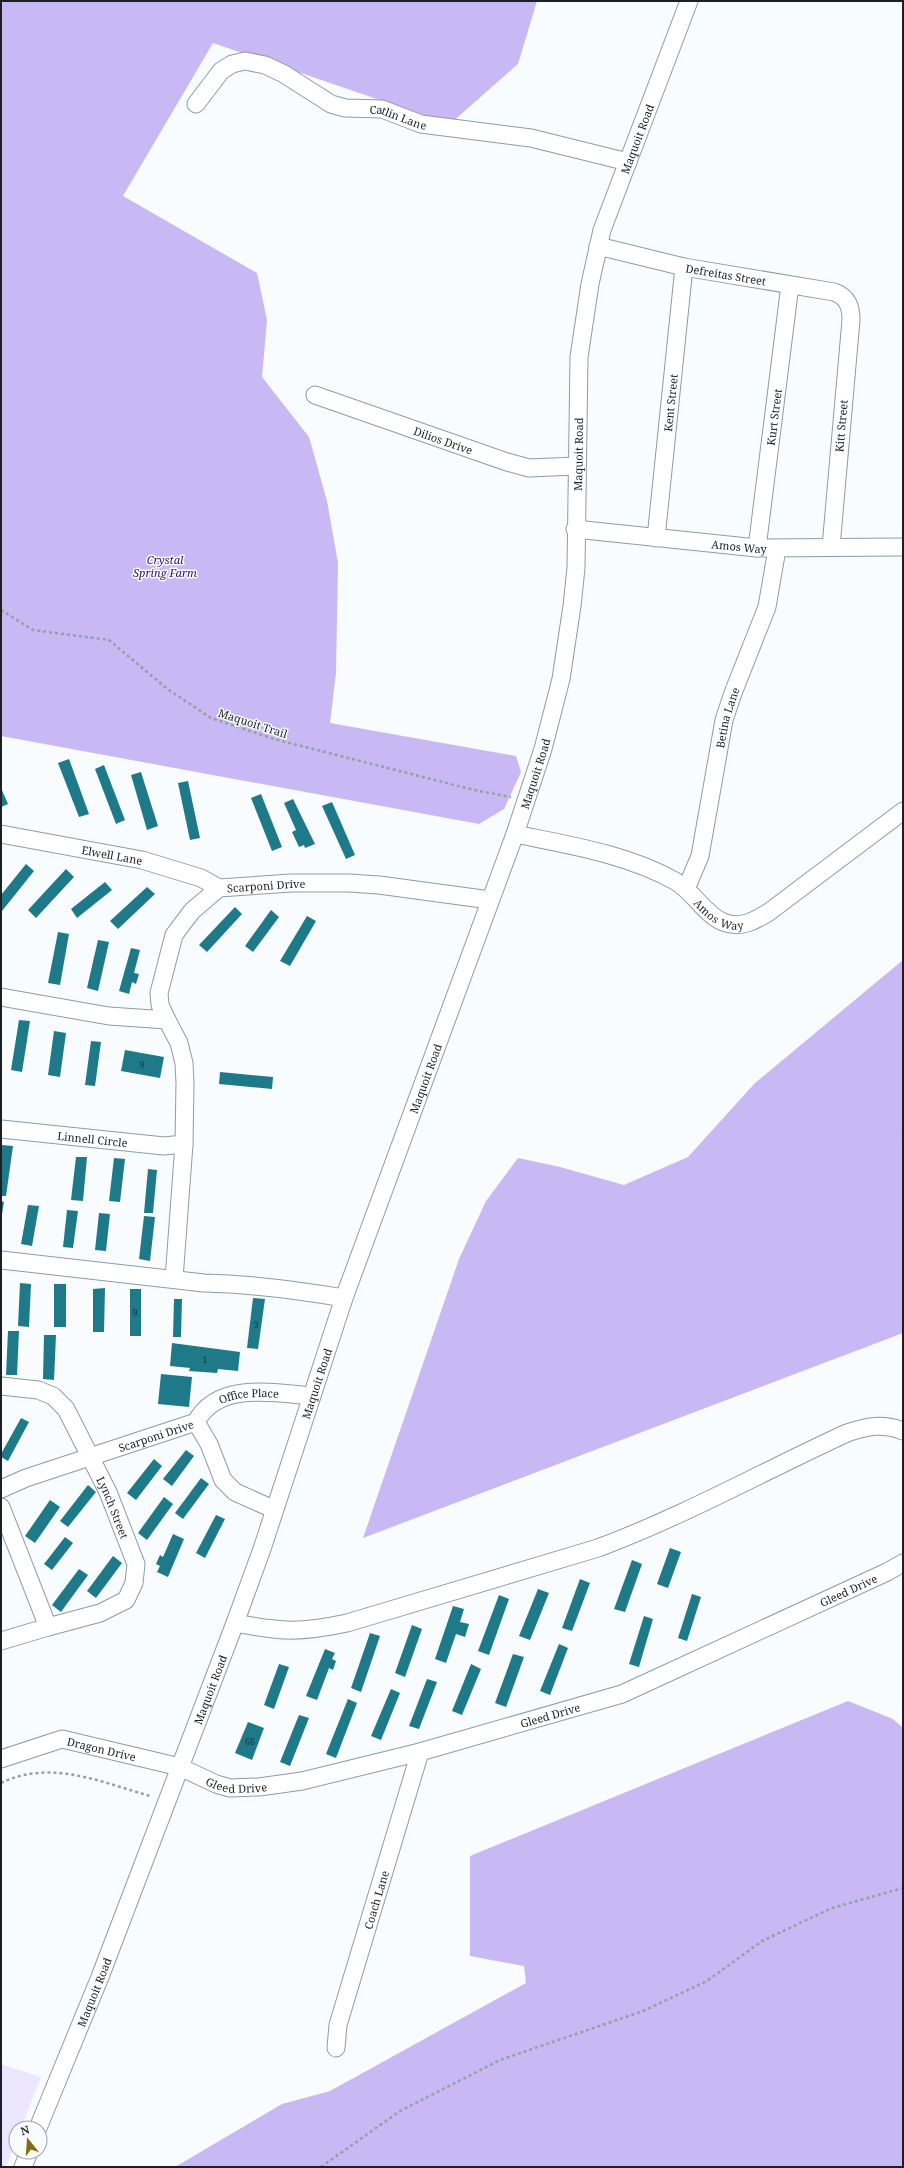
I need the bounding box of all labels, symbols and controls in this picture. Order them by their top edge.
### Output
street label: Catlin Lane [369,101,428,132]
street label: Maquoit Road [617,102,657,176]
street label: Defreitas Street [685,260,767,288]
street label: Kent Street [660,373,680,432]
street label: Kurt Street [762,388,784,446]
street label: Kitt Street [831,399,851,453]
street label: Maquoit Road [570,417,586,491]
street label: Dilios Drive [412,423,475,457]
street label: Amos Way [711,536,768,556]
park label: Crystal Spring Farm [133,552,197,580]
street label: Betina Lane [712,685,742,749]
street label: Maquoit Trail [217,705,290,741]
street label: Maquoit Road [516,736,553,811]
street label: Elwell Lane [81,842,144,867]
street label: Scarponi Drive [226,876,305,895]
street label: Amos Way [691,895,745,932]
street label: Maquoit Road [405,1041,445,1115]
house number: 9 [139,1058,145,1071]
street label: Linnell Circle [57,1127,128,1150]
house number: 9 [132,1306,138,1319]
house number: 3 [253,1318,259,1331]
street label: Maquoit Road [298,1346,335,1421]
house number: 1 [202,1353,208,1366]
street label: Office Place [216,1385,280,1407]
street label: Scarponi Drive [116,1416,196,1455]
street label: Lynch Street [94,1474,133,1541]
street label: Gleed Drive [817,1570,879,1610]
street label: Maquoit Road [190,1652,230,1726]
street label: Gleed Drive [518,1699,582,1730]
street label: Dragon Drive [66,1733,138,1764]
house number: 66 [245,1735,255,1748]
street label: Gleed Drive [204,1773,268,1796]
street label: Coach Lane [360,1868,392,1931]
street label: Maquoit Road [73,1955,114,2029]
north arrow [8,2120,48,2160]
text: N [19,2121,32,2138]

